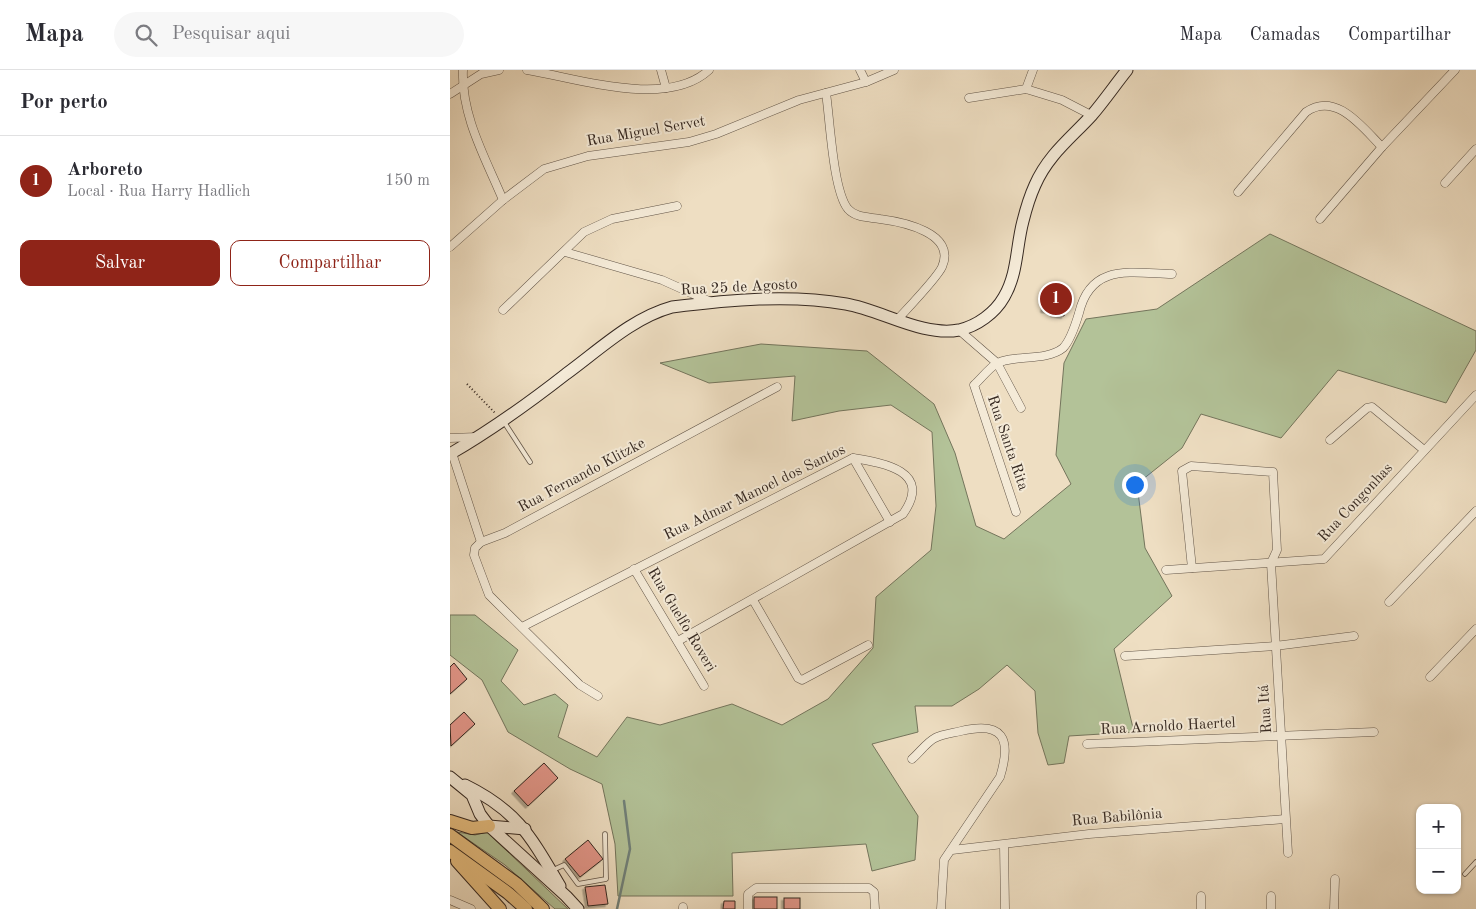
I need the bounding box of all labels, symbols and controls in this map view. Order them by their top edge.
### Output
search box [114,12,464,57]
icon: search [132,21,160,49]
text: Mapa [25,23,84,47]
text: Pesquisar aqui [172,25,291,44]
text: Mapa [1180,26,1222,44]
text: Camadas [1250,26,1320,44]
text: Compartilhar [1348,26,1451,44]
text: Por perto [20,92,108,113]
street label: Rua Miguel Servet [586,114,706,150]
text: Arboreto [67,161,143,180]
text: 1 [31,173,41,189]
text: 150 m [385,173,430,189]
text: Local · Rua Harry Hadlich [67,184,250,200]
button: Salvar [20,240,220,286]
button: Compartilhar [230,240,430,286]
street label: Rua 25 de Agosto [680,277,798,299]
pin: 1 [1040,280,1072,318]
street label: Rua Santa Rita [984,394,1030,493]
street label: Rua Fernando Klitzke [516,436,648,516]
street label: Rua Admar Manoel dos Santos [662,442,848,544]
street label: Rua Congonhas [1316,461,1396,545]
your location [1122,472,1148,498]
street label: Rua Guelfo Roveri [644,565,718,675]
street label: Rua Itá [1257,683,1275,734]
street label: Rua Arnoldo Haertel [1100,716,1236,738]
map controls [1416,804,1461,894]
button: + [1416,804,1461,849]
street label: Rua Babilônia [1071,807,1164,829]
button: − [1416,849,1461,894]

